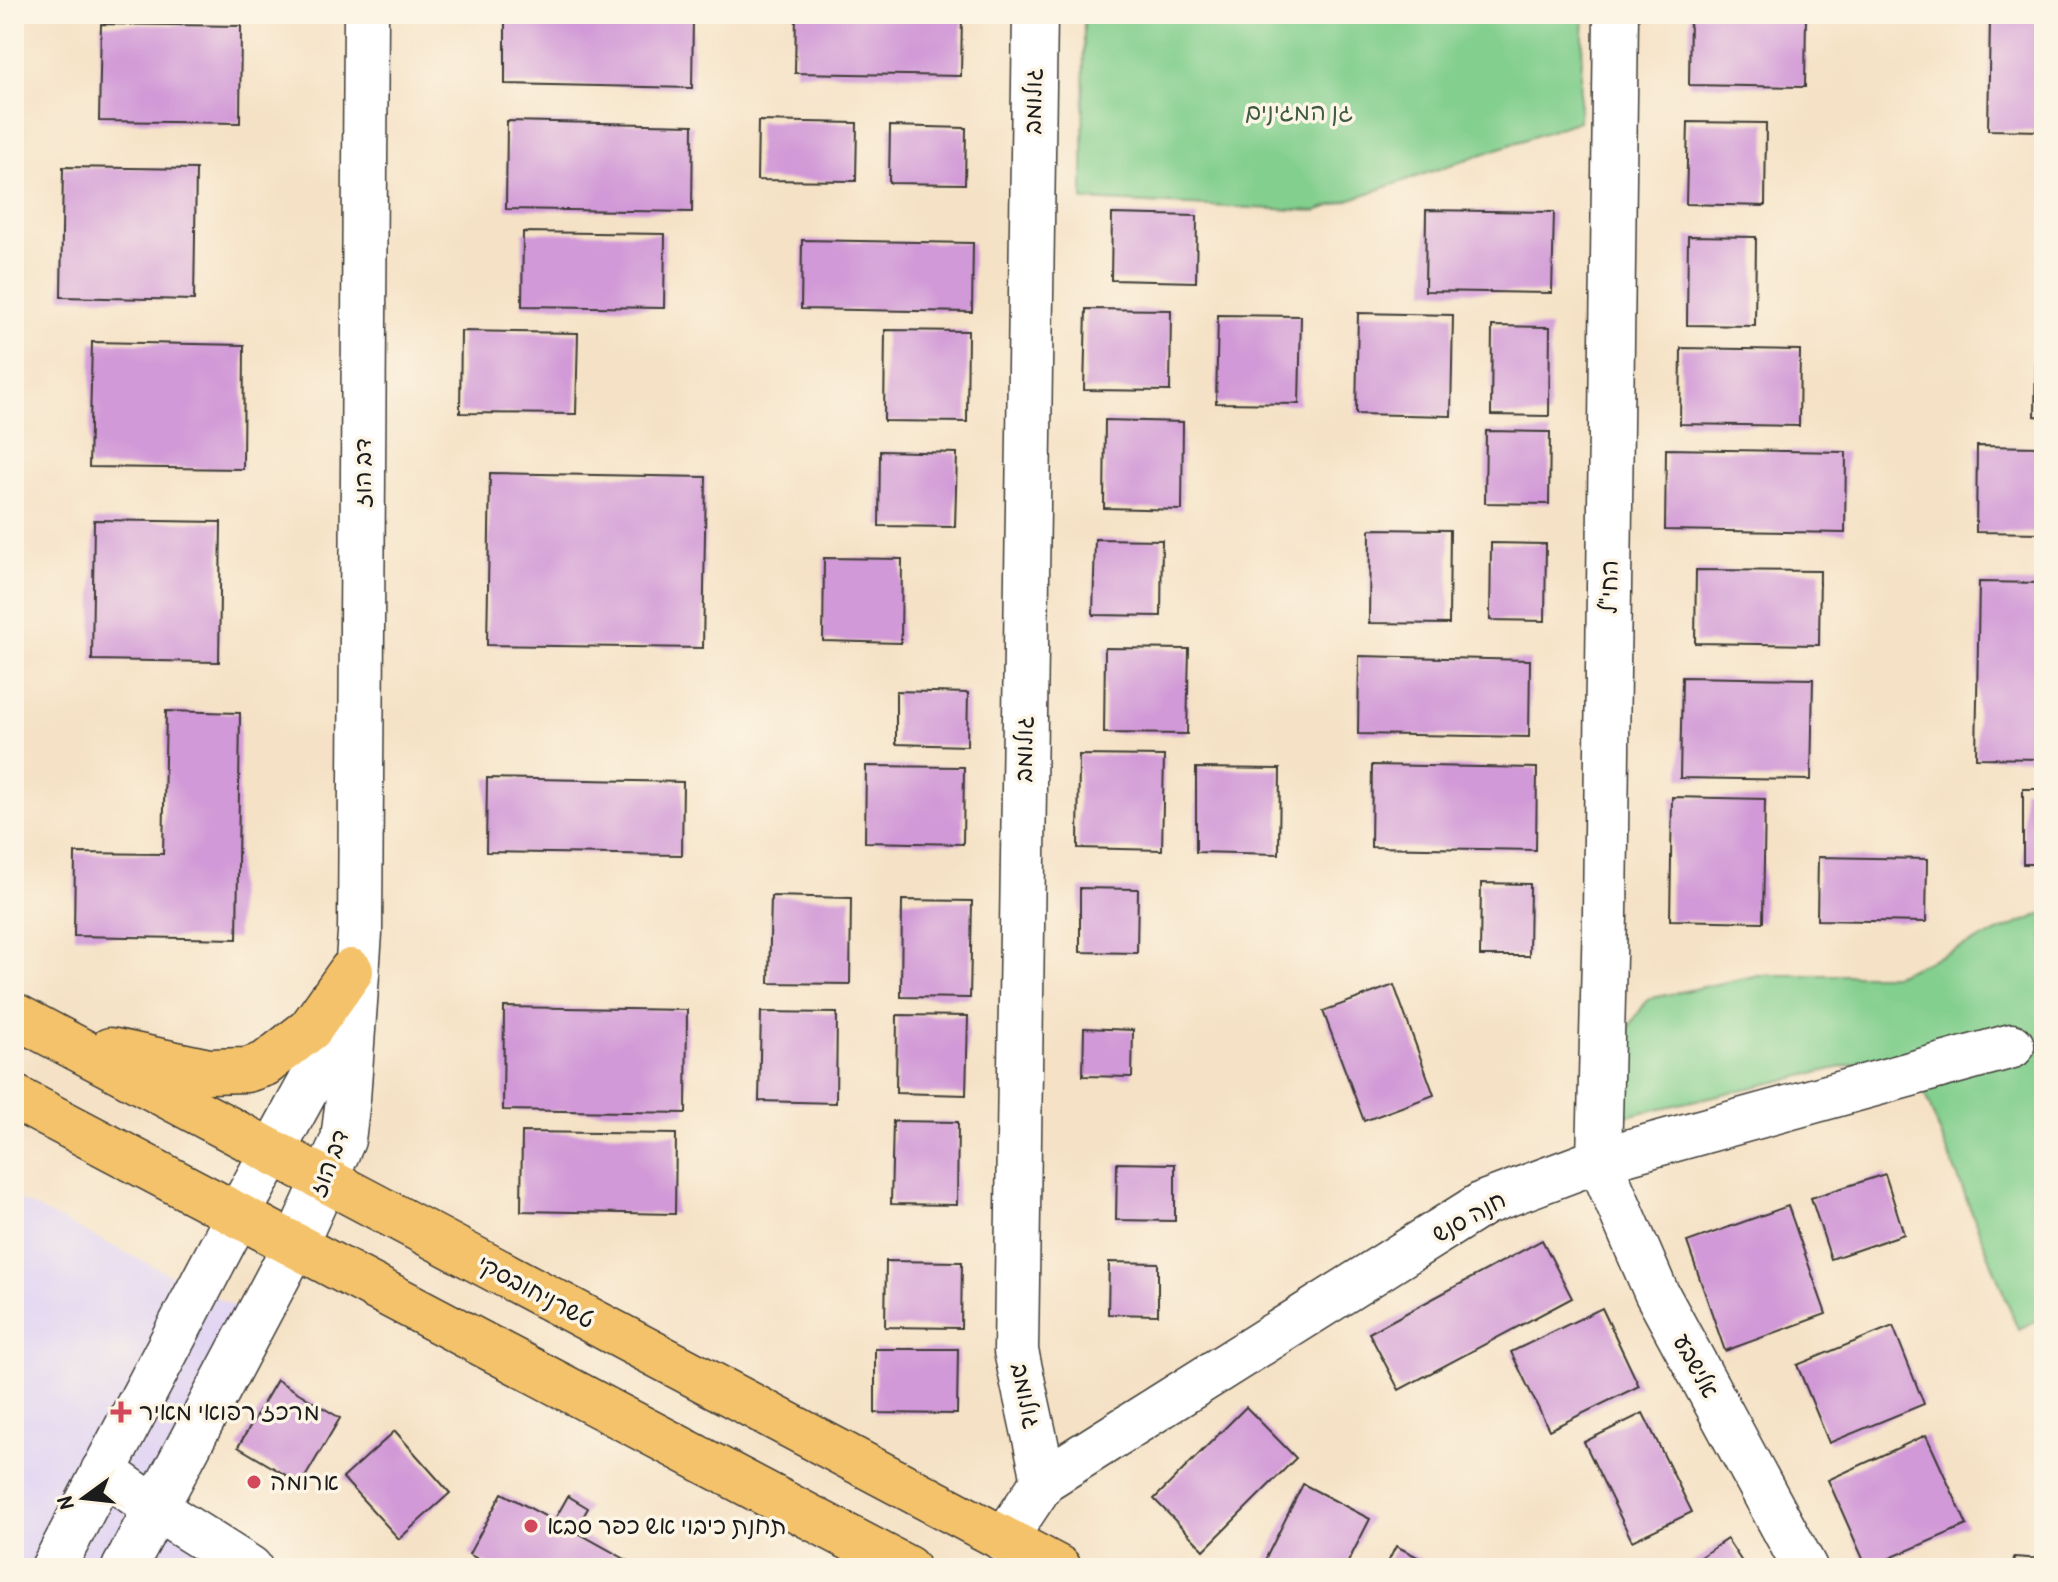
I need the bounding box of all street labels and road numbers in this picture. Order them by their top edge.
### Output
street label: גולומב [1015,68,1049,134]
street label: דב הוז [346,438,378,508]
street label: החי"ל [1592,560,1624,614]
street label: גולומב [1006,716,1040,782]
street label: דב הוז [301,1124,355,1201]
street label: חנה סנש [1426,1183,1511,1249]
street label: טשרניחובסקי [472,1247,601,1335]
street label: אלישבע [1667,1328,1727,1403]
street label: גולומב [1004,1360,1049,1431]

